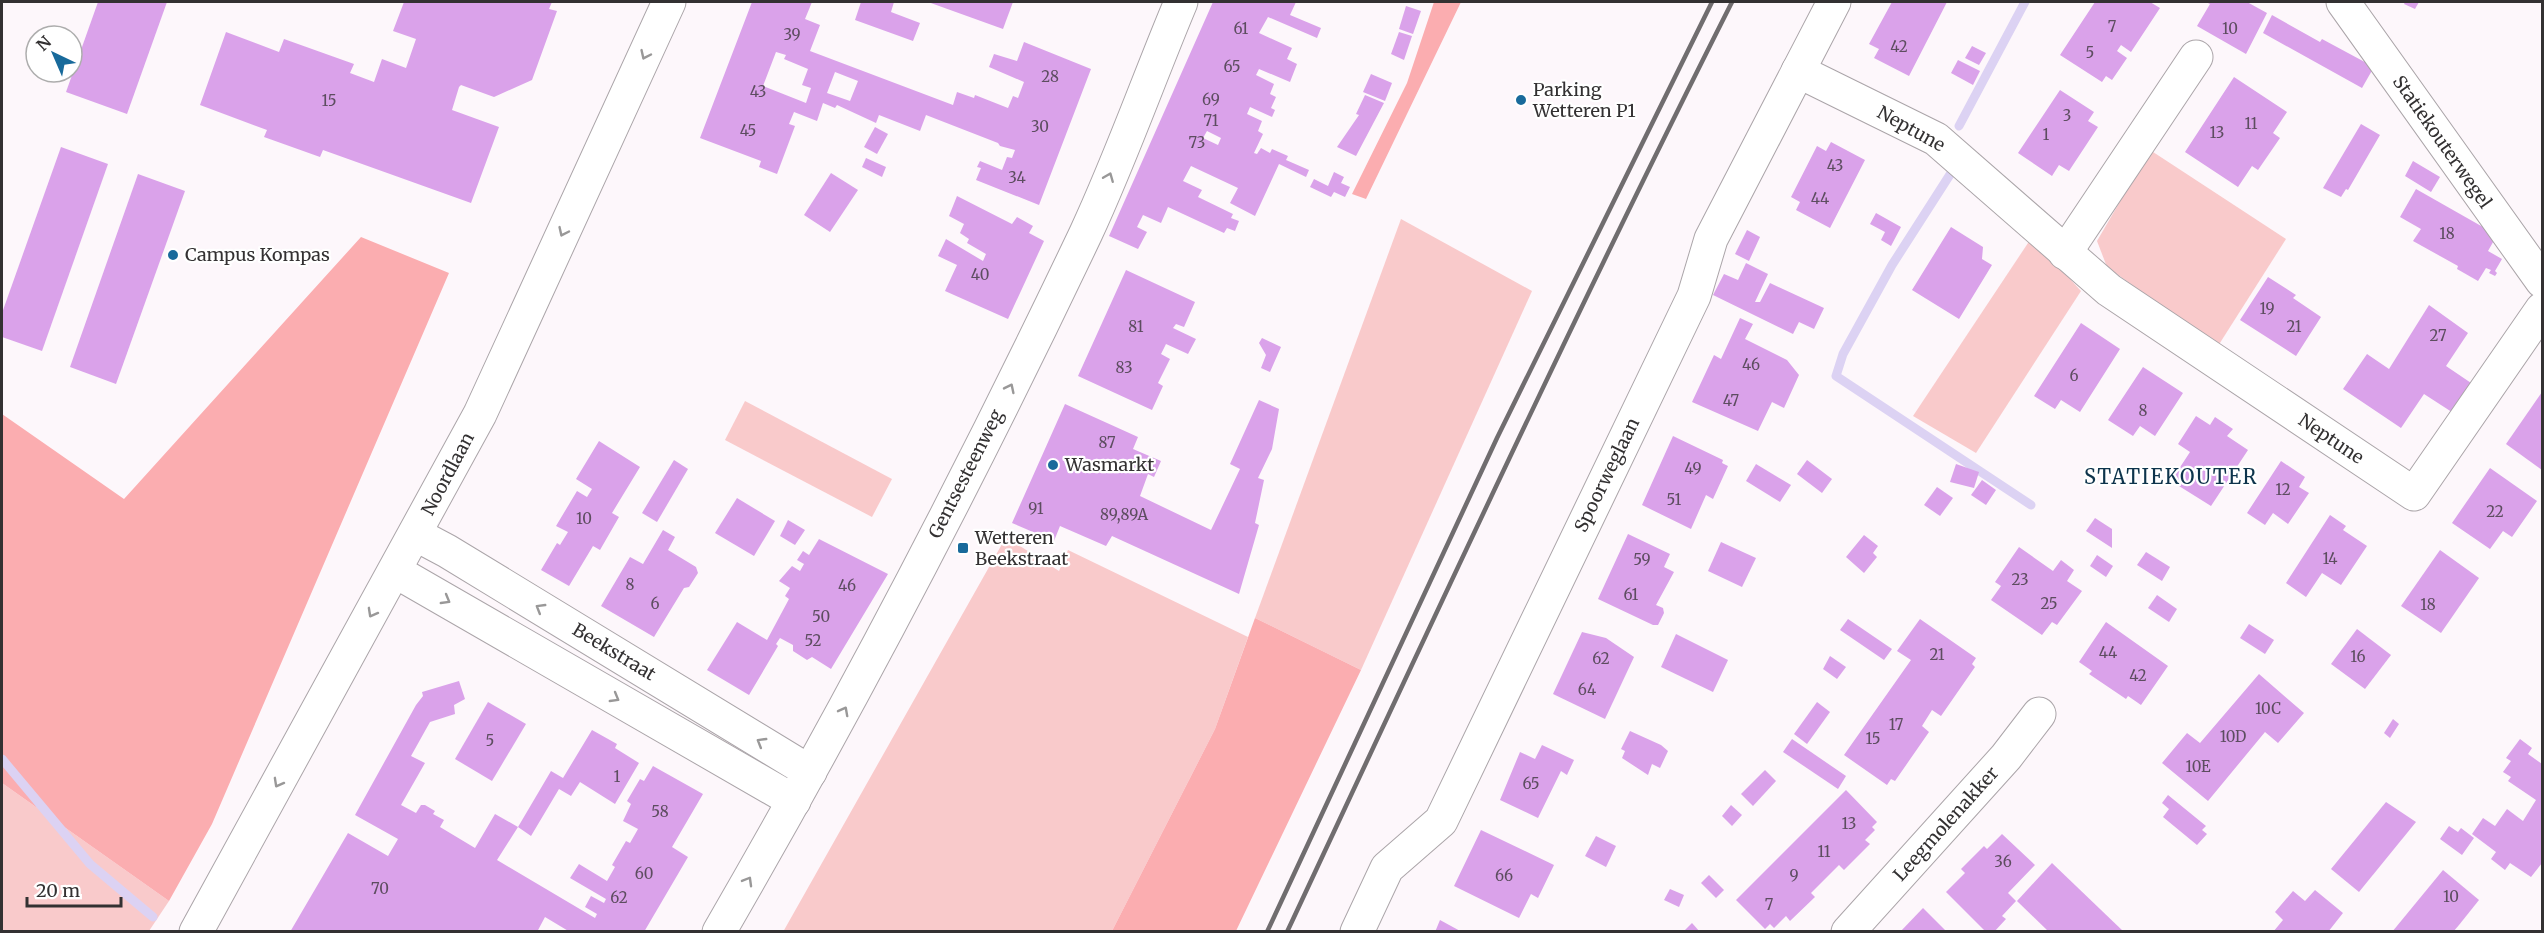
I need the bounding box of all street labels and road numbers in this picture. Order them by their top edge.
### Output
street label: Statiekouterwegel [2388,71,2497,213]
street label: Neptune [1873,101,1949,157]
street label: Gentsesteenweg [923,405,1008,542]
street label: Neptune [2294,408,2368,469]
street label: Spoorweglaan [1569,414,1644,536]
street label: Noordlaan [416,428,479,519]
street label: Beekstraat [568,618,660,685]
street label: Leegmolenakker [1888,762,2003,886]

